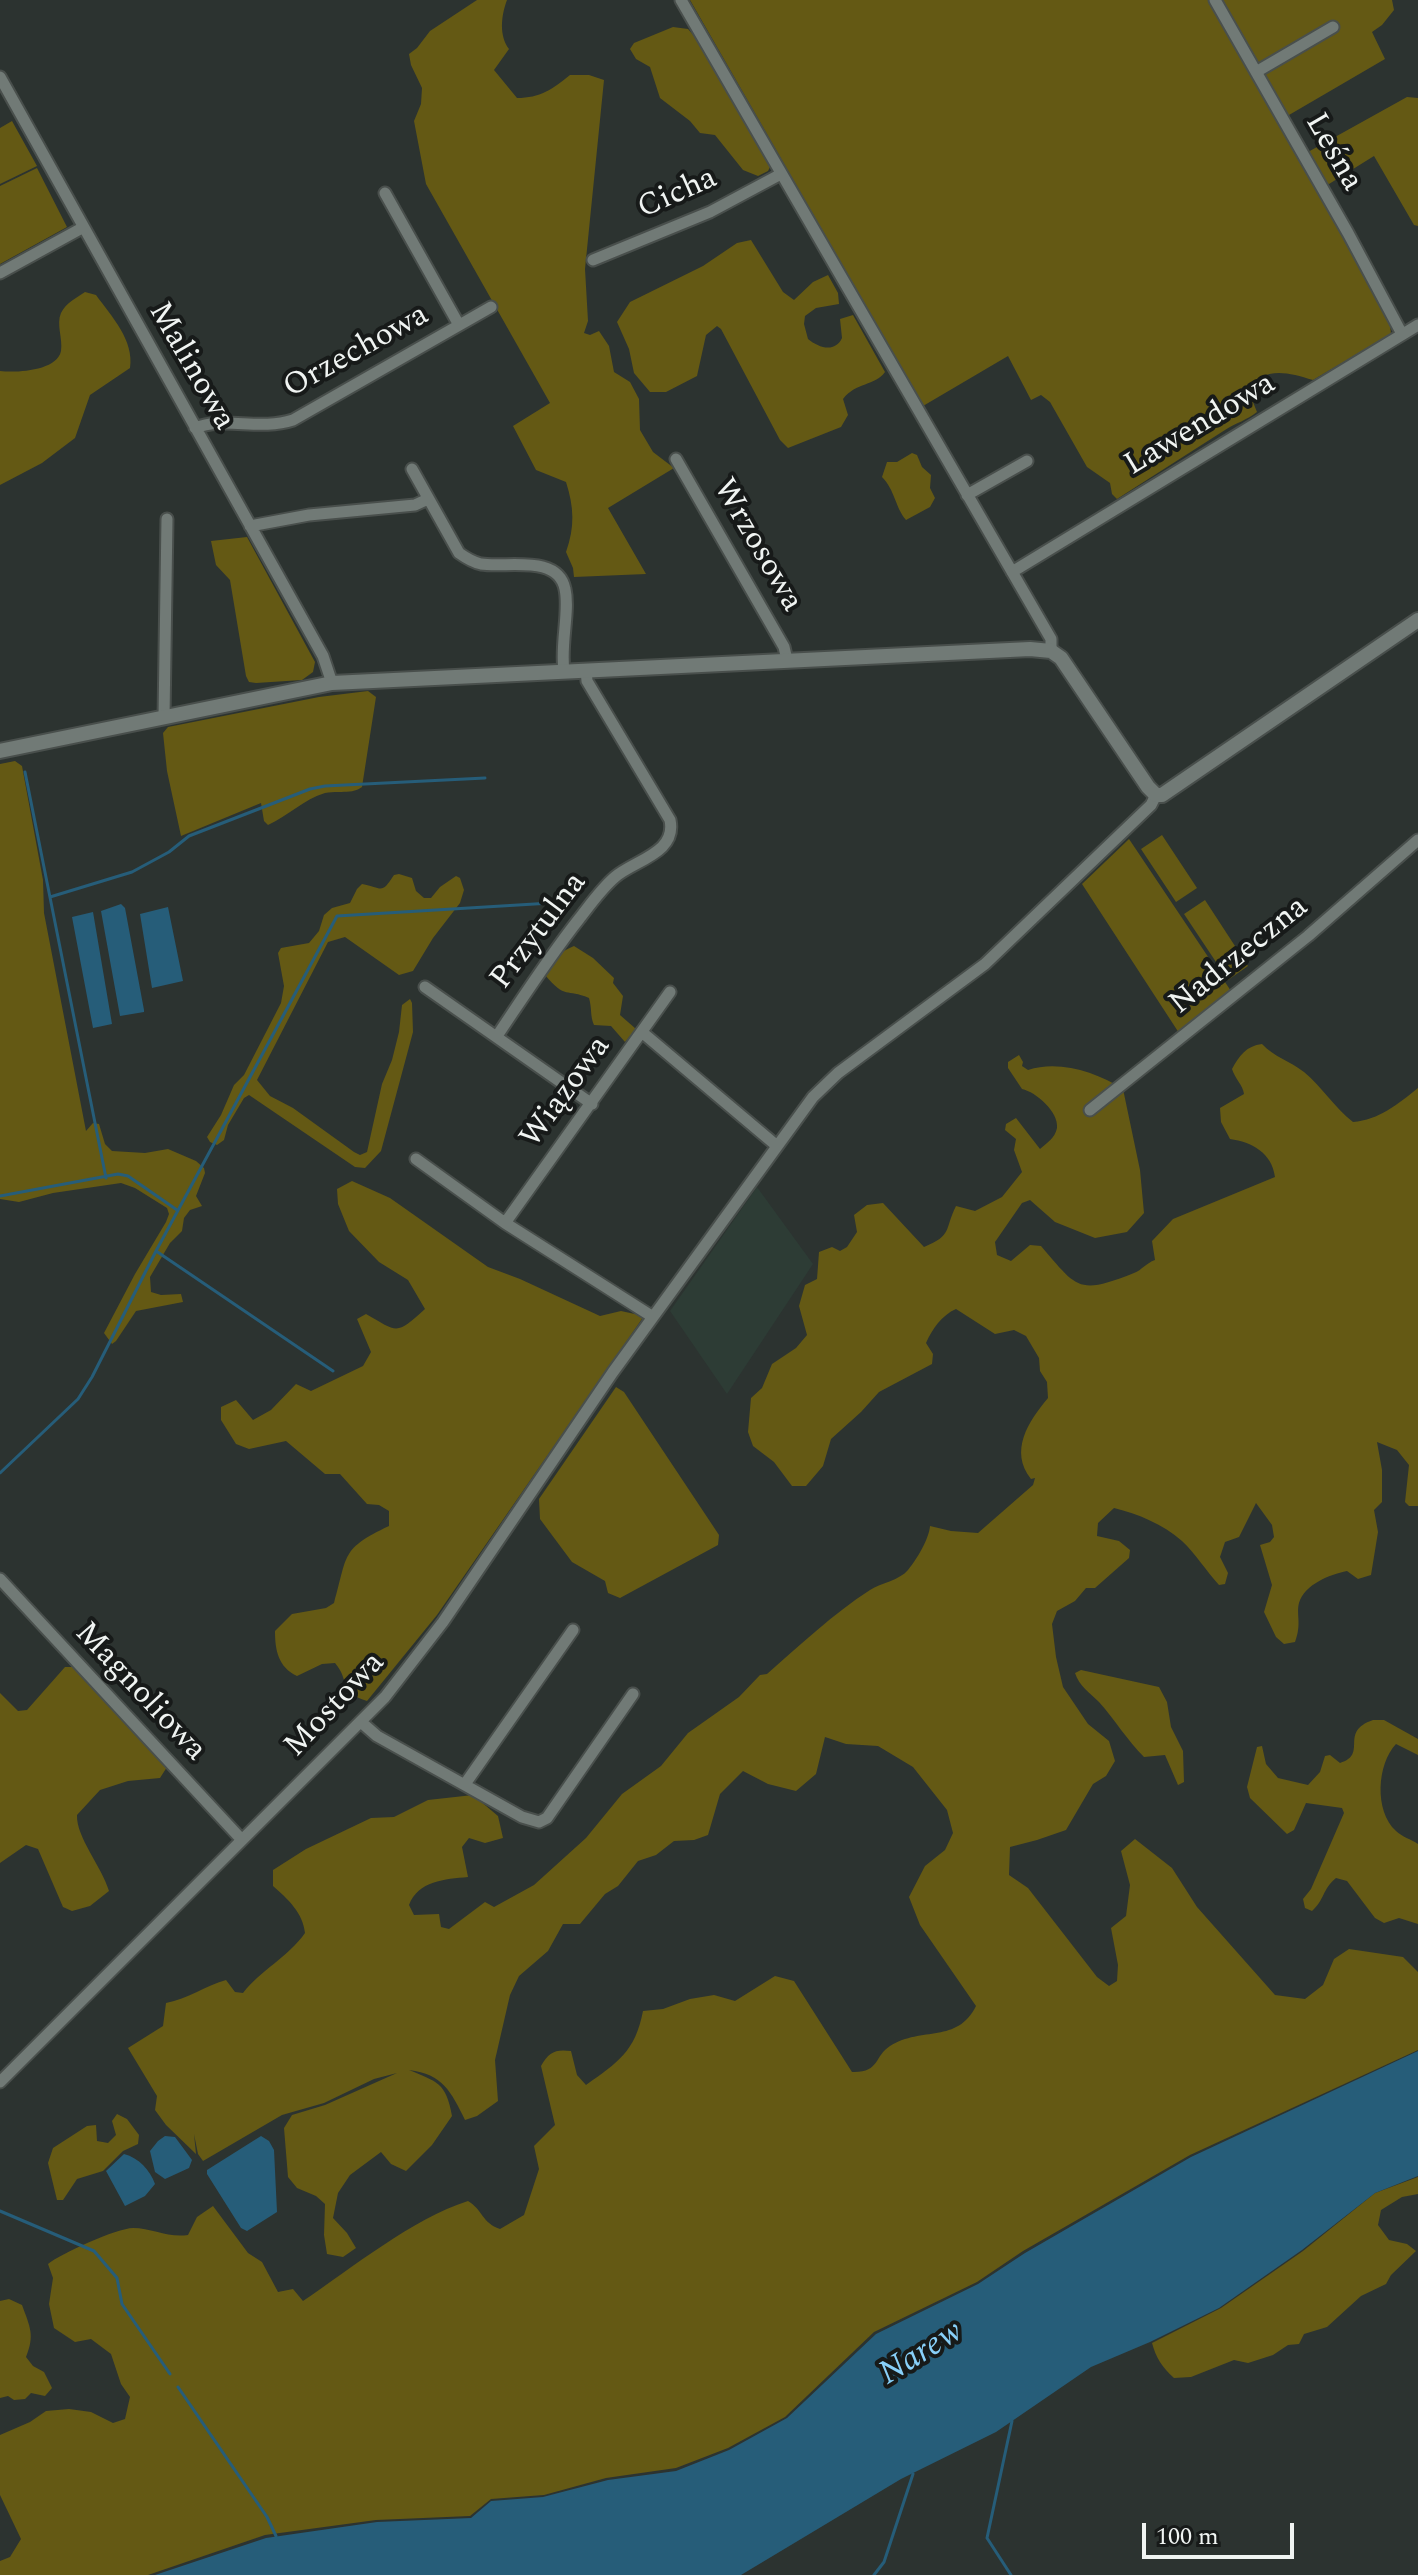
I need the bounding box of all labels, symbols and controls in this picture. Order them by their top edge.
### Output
street label: Leśna [1294,107,1370,199]
street label: Cicha [632,161,724,229]
street label: Malinowa [138,296,242,438]
street label: Orzechowa [278,297,436,409]
street label: Lawendowa [1119,366,1283,486]
street label: Wrzosowa [703,473,809,619]
street label: Przytulna [484,866,596,998]
street label: Nadrzeczna [1163,890,1317,1024]
street label: Wiązowa [514,1030,620,1156]
street label: Magnoliowa [65,1616,213,1770]
street label: Mostowa [278,1645,394,1767]
water label: Narew [873,2314,971,2396]
scale bar [1146,2507,1298,2557]
text: 100 m [1156,2519,1219,2555]

